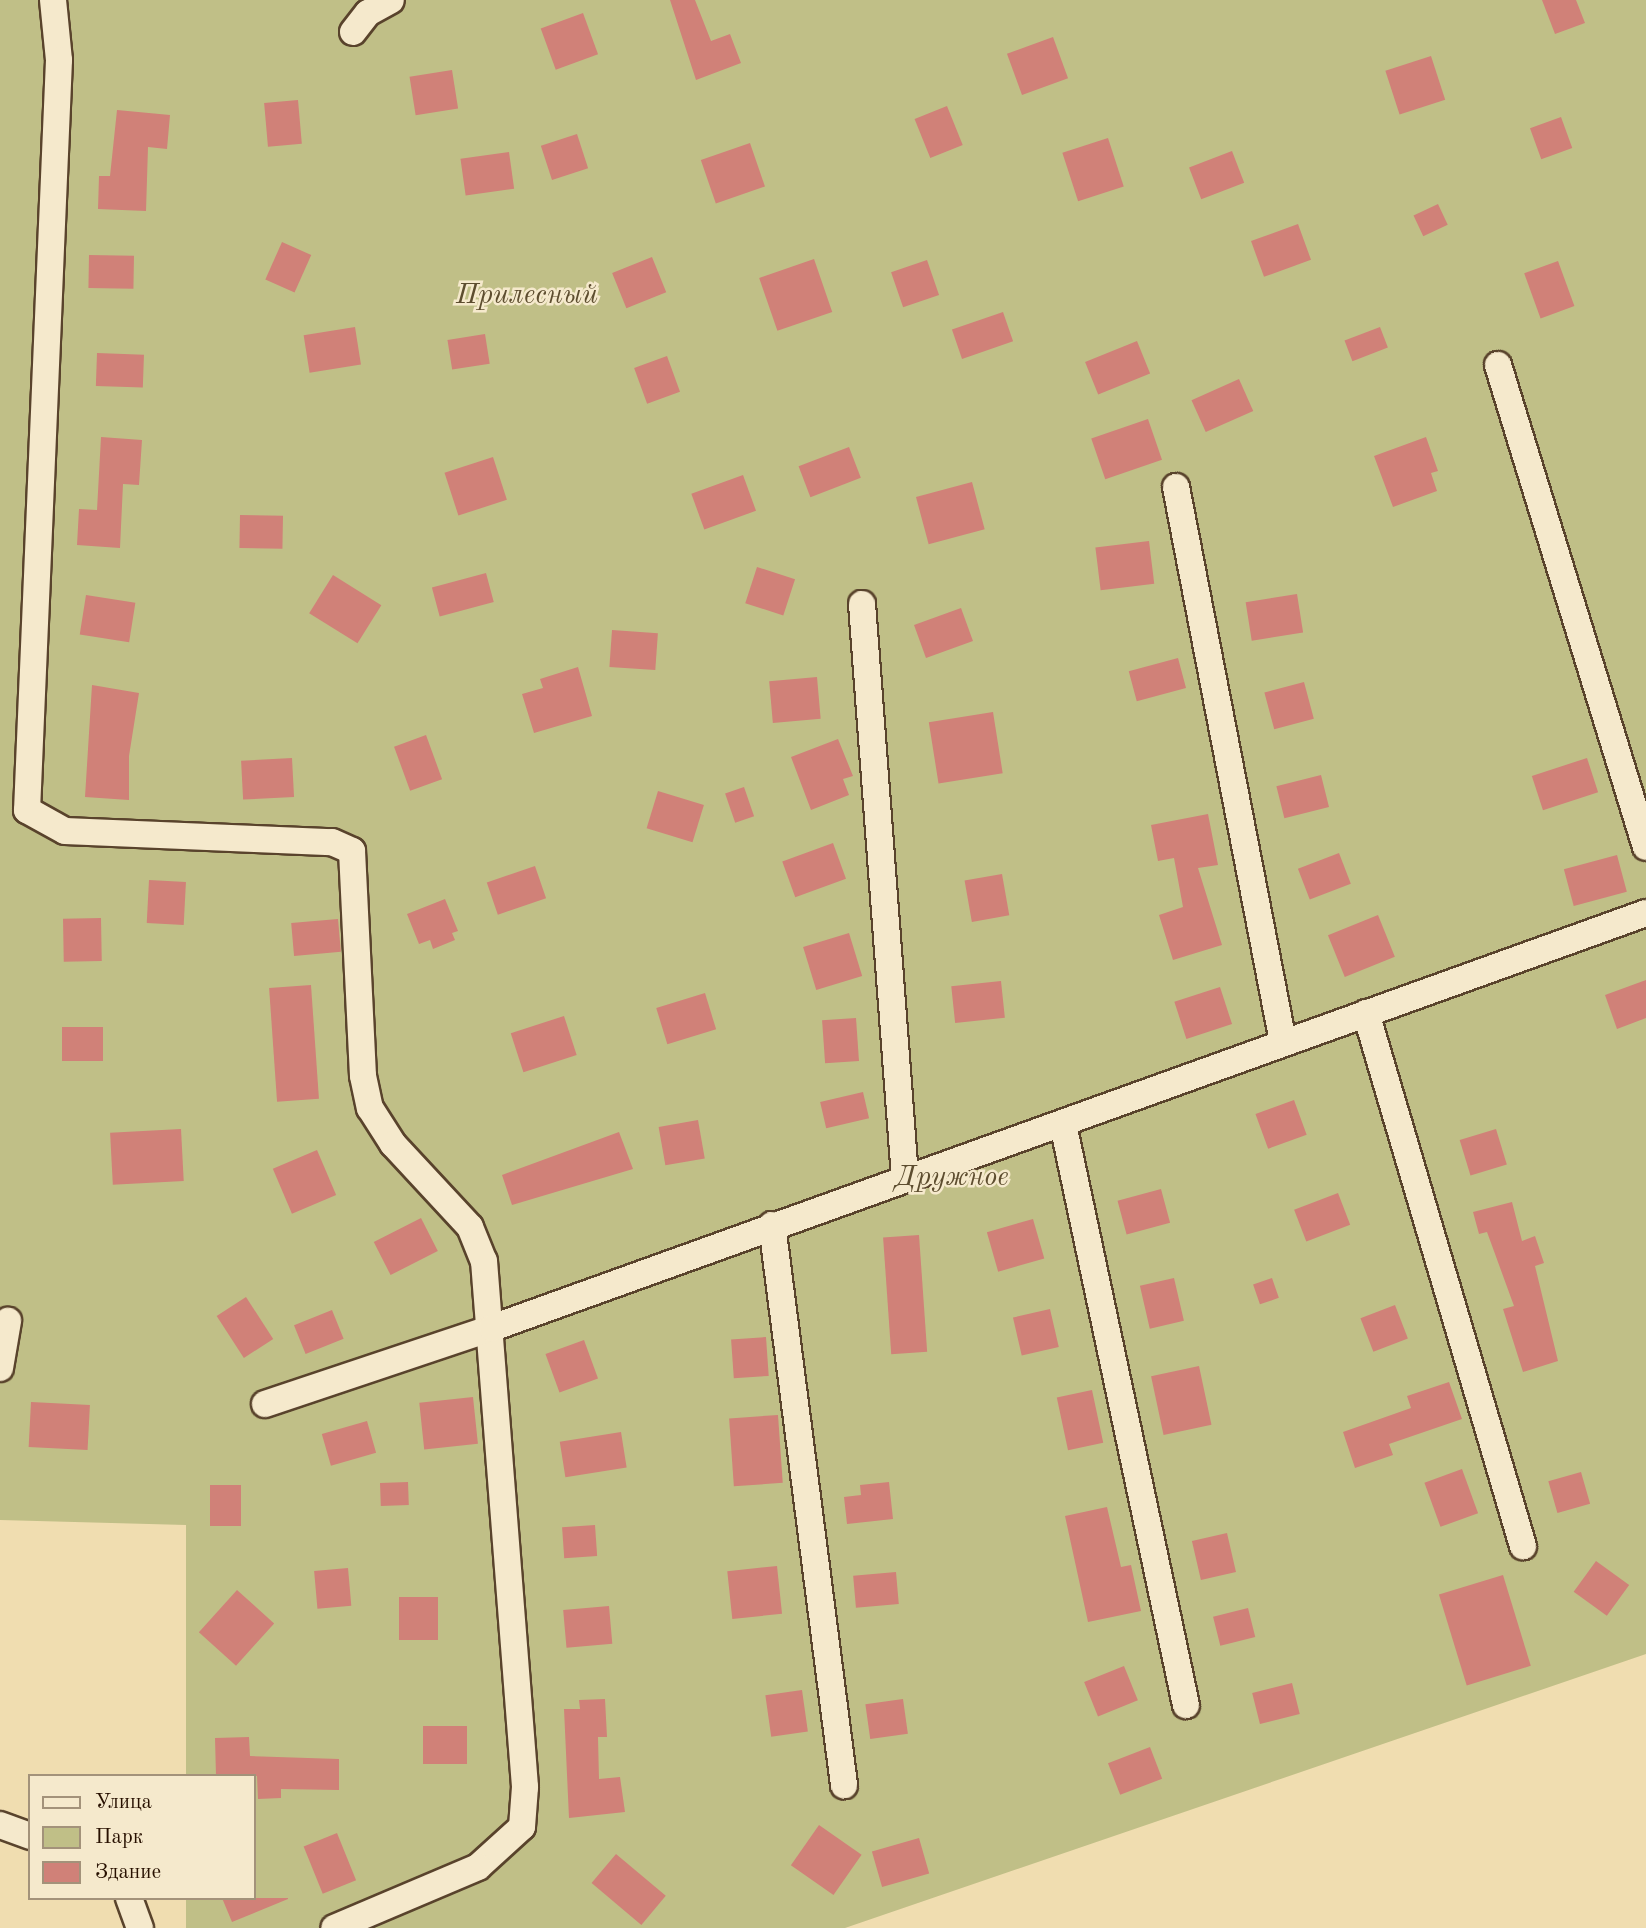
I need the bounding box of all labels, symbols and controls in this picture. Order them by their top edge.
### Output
park label: Прилесный [456,279,598,313]
park label: Дружное [895,1161,1009,1195]
legend [28,1774,256,1900]
text: Улица [95,1792,152,1813]
text: Парк [95,1827,143,1848]
text: Здание [95,1862,161,1883]

